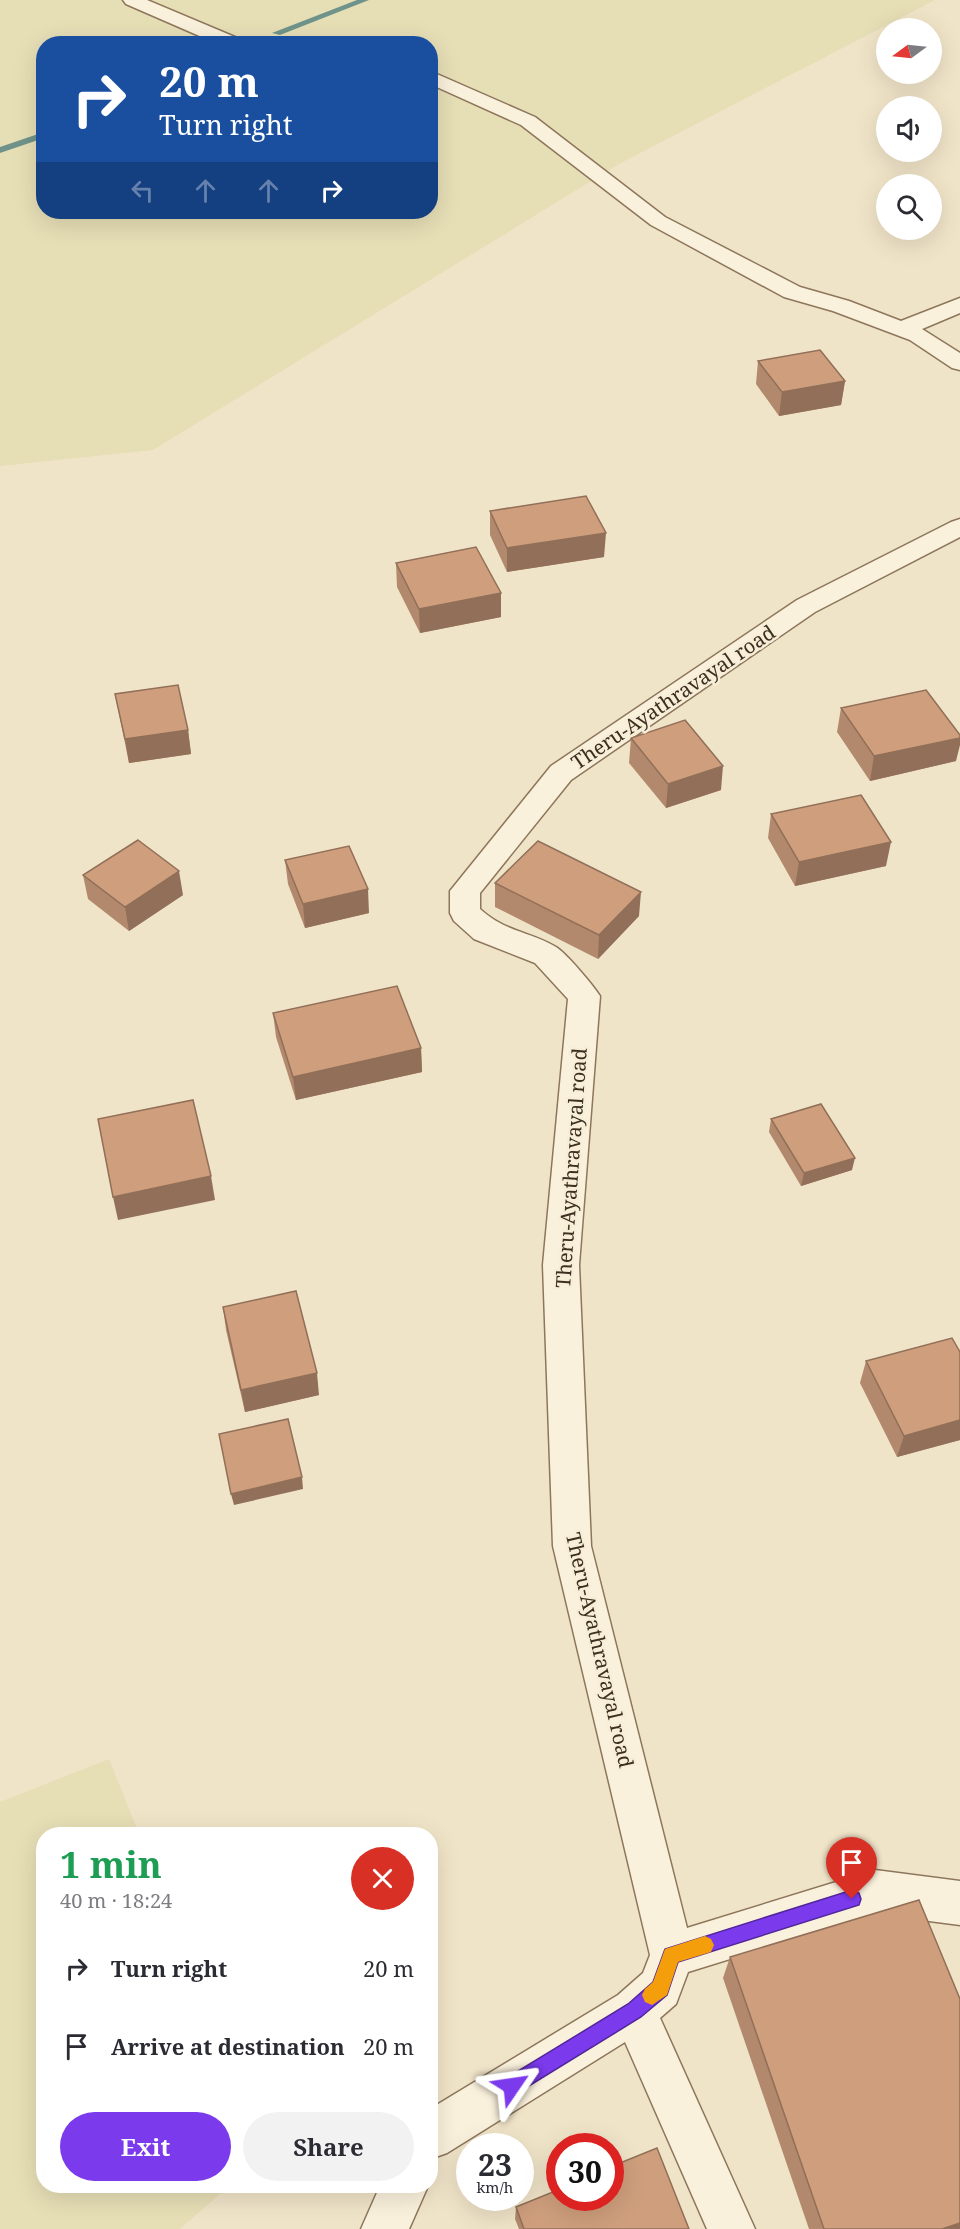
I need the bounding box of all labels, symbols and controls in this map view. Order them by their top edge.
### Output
north arrow [876,18,942,84]
map controls [876,18,942,240]
text: 20 m [159,52,259,109]
icon: right [60,60,138,138]
button: sound [876,96,942,162]
text: Turn right [159,106,292,143]
icon: left [126,174,159,207]
icon: ahead [189,174,222,207]
icon: ahead [252,174,285,207]
icon: right [315,174,348,207]
button: search [876,174,942,240]
street label: Theru-Ayathravayal road [566,619,780,775]
street label: Theru-Ayathravayal road [549,1047,593,1289]
street label: Theru-Ayathravayal road [560,1530,640,1770]
pin [826,1837,877,1899]
text: 1 min [60,1840,162,1889]
icon: arrive [835,1846,868,1879]
button: close [351,1847,414,1910]
text: 40 m · 18:24 [60,1887,172,1914]
icon: right [60,1952,93,1985]
text: Turn right [111,1953,227,1983]
text: 20 m [363,1953,414,1983]
icon: arrive [60,2030,93,2063]
text: Arrive at destination [111,2031,345,2061]
text: 20 m [363,2031,414,2061]
position arrow [480,2054,544,2118]
button: Exit [60,2112,231,2181]
button: Share [243,2112,414,2181]
speed limit sign: 30 [546,2133,624,2211]
text: 23 [478,2144,512,2185]
text: km/h [477,2177,513,2197]

